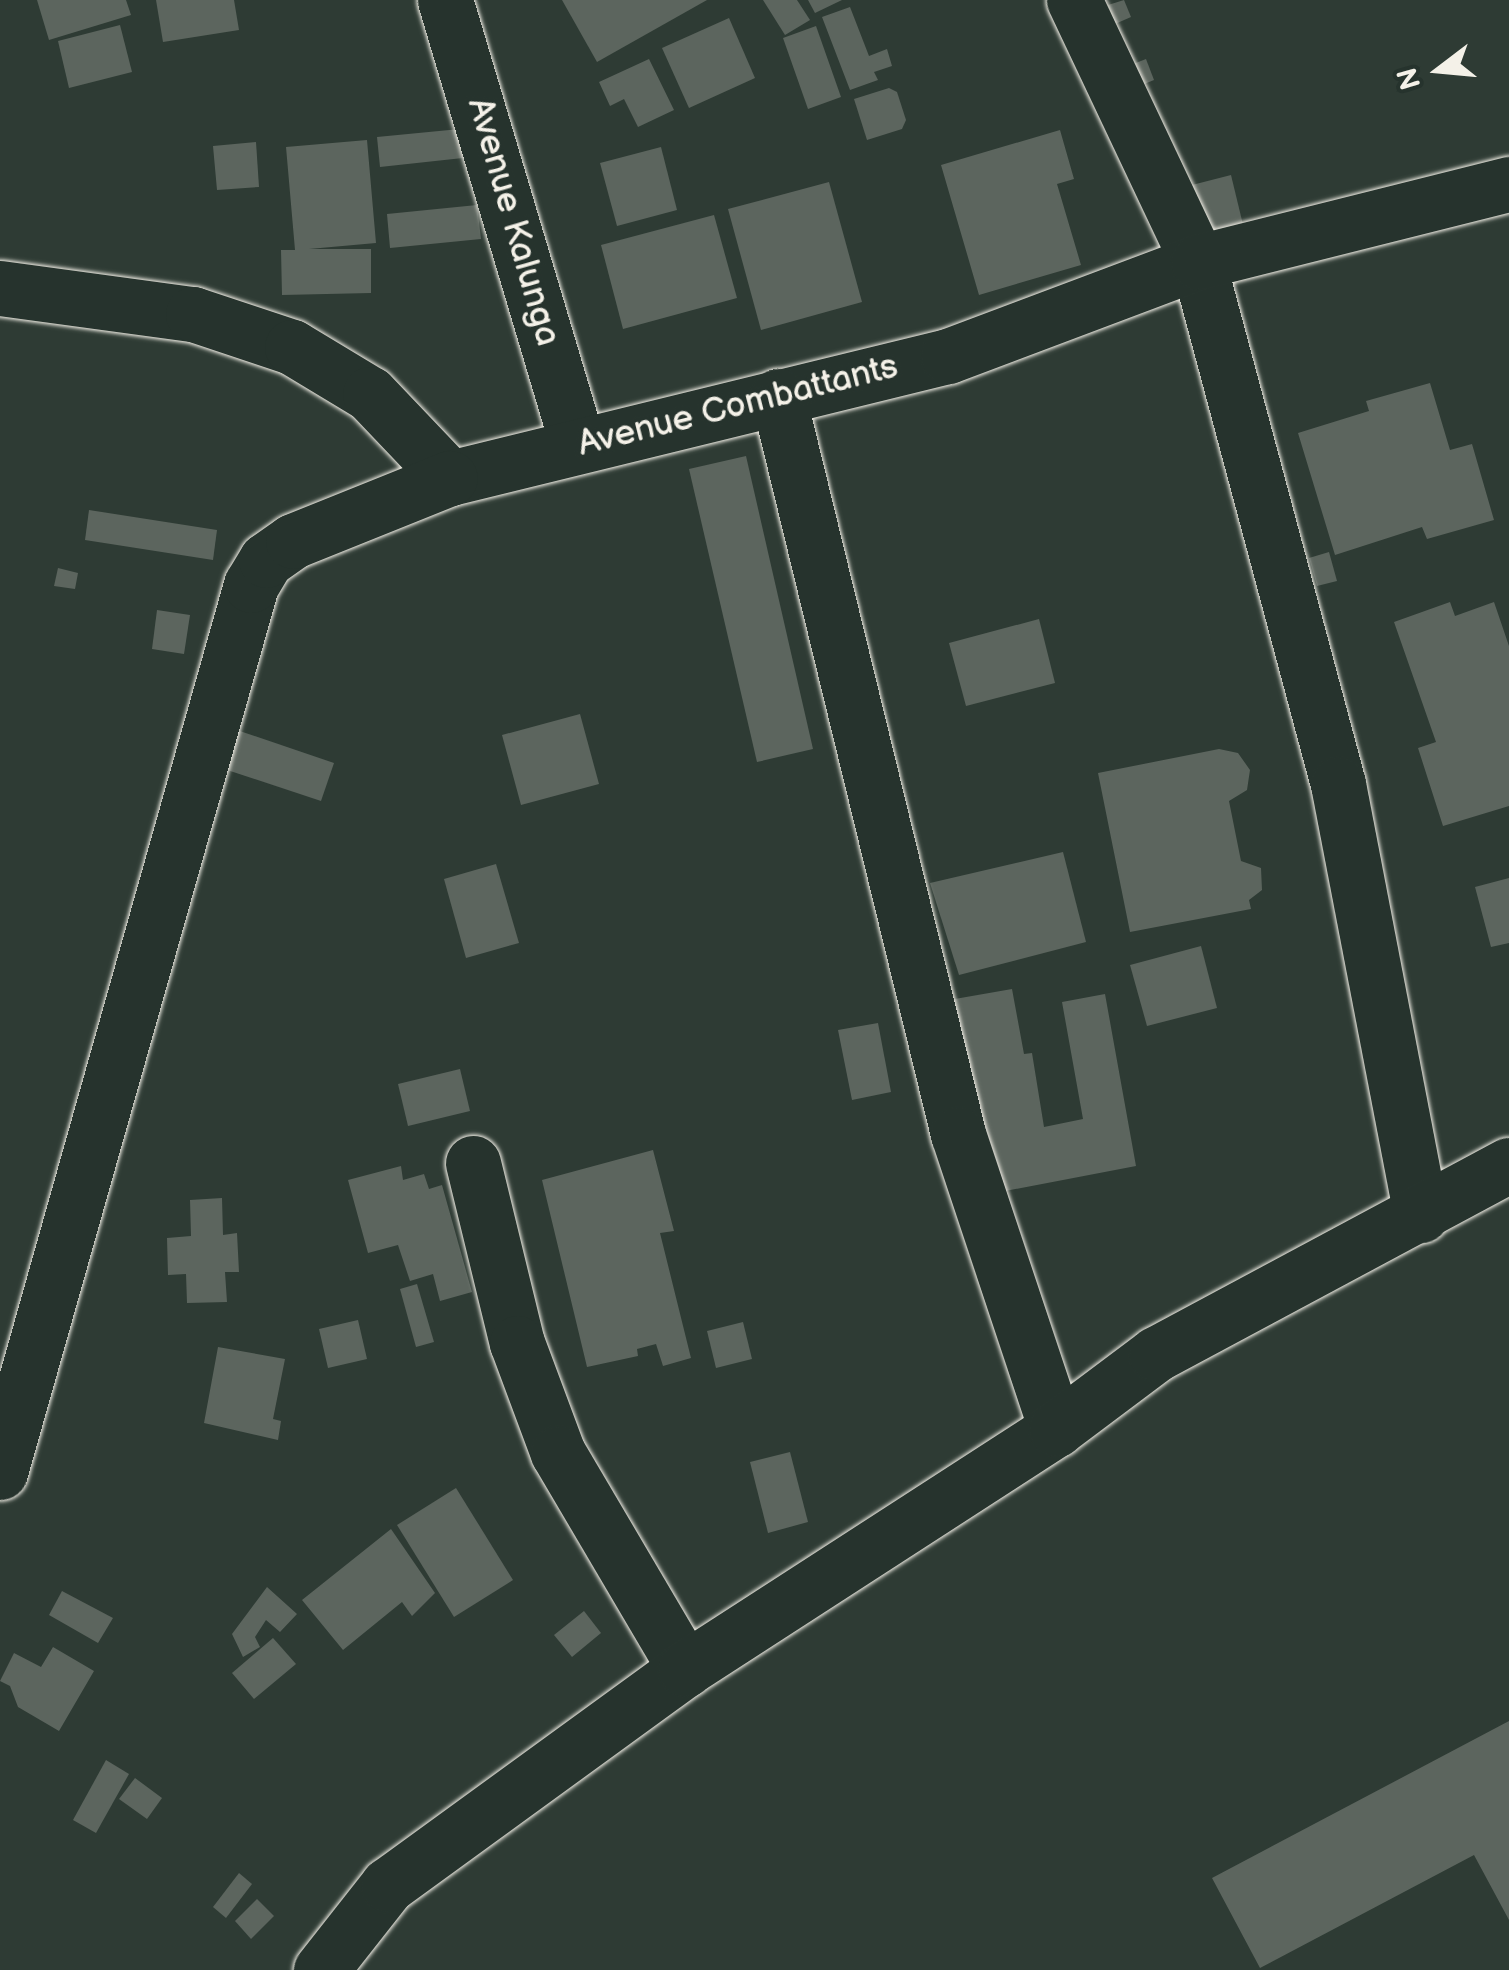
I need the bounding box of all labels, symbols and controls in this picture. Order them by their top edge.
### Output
north arrow [1389,20,1489,120]
text: N [1391,64,1428,93]
street label: Avenue Kalunga [458,93,568,351]
street label: Avenue Combattants [574,346,902,466]

